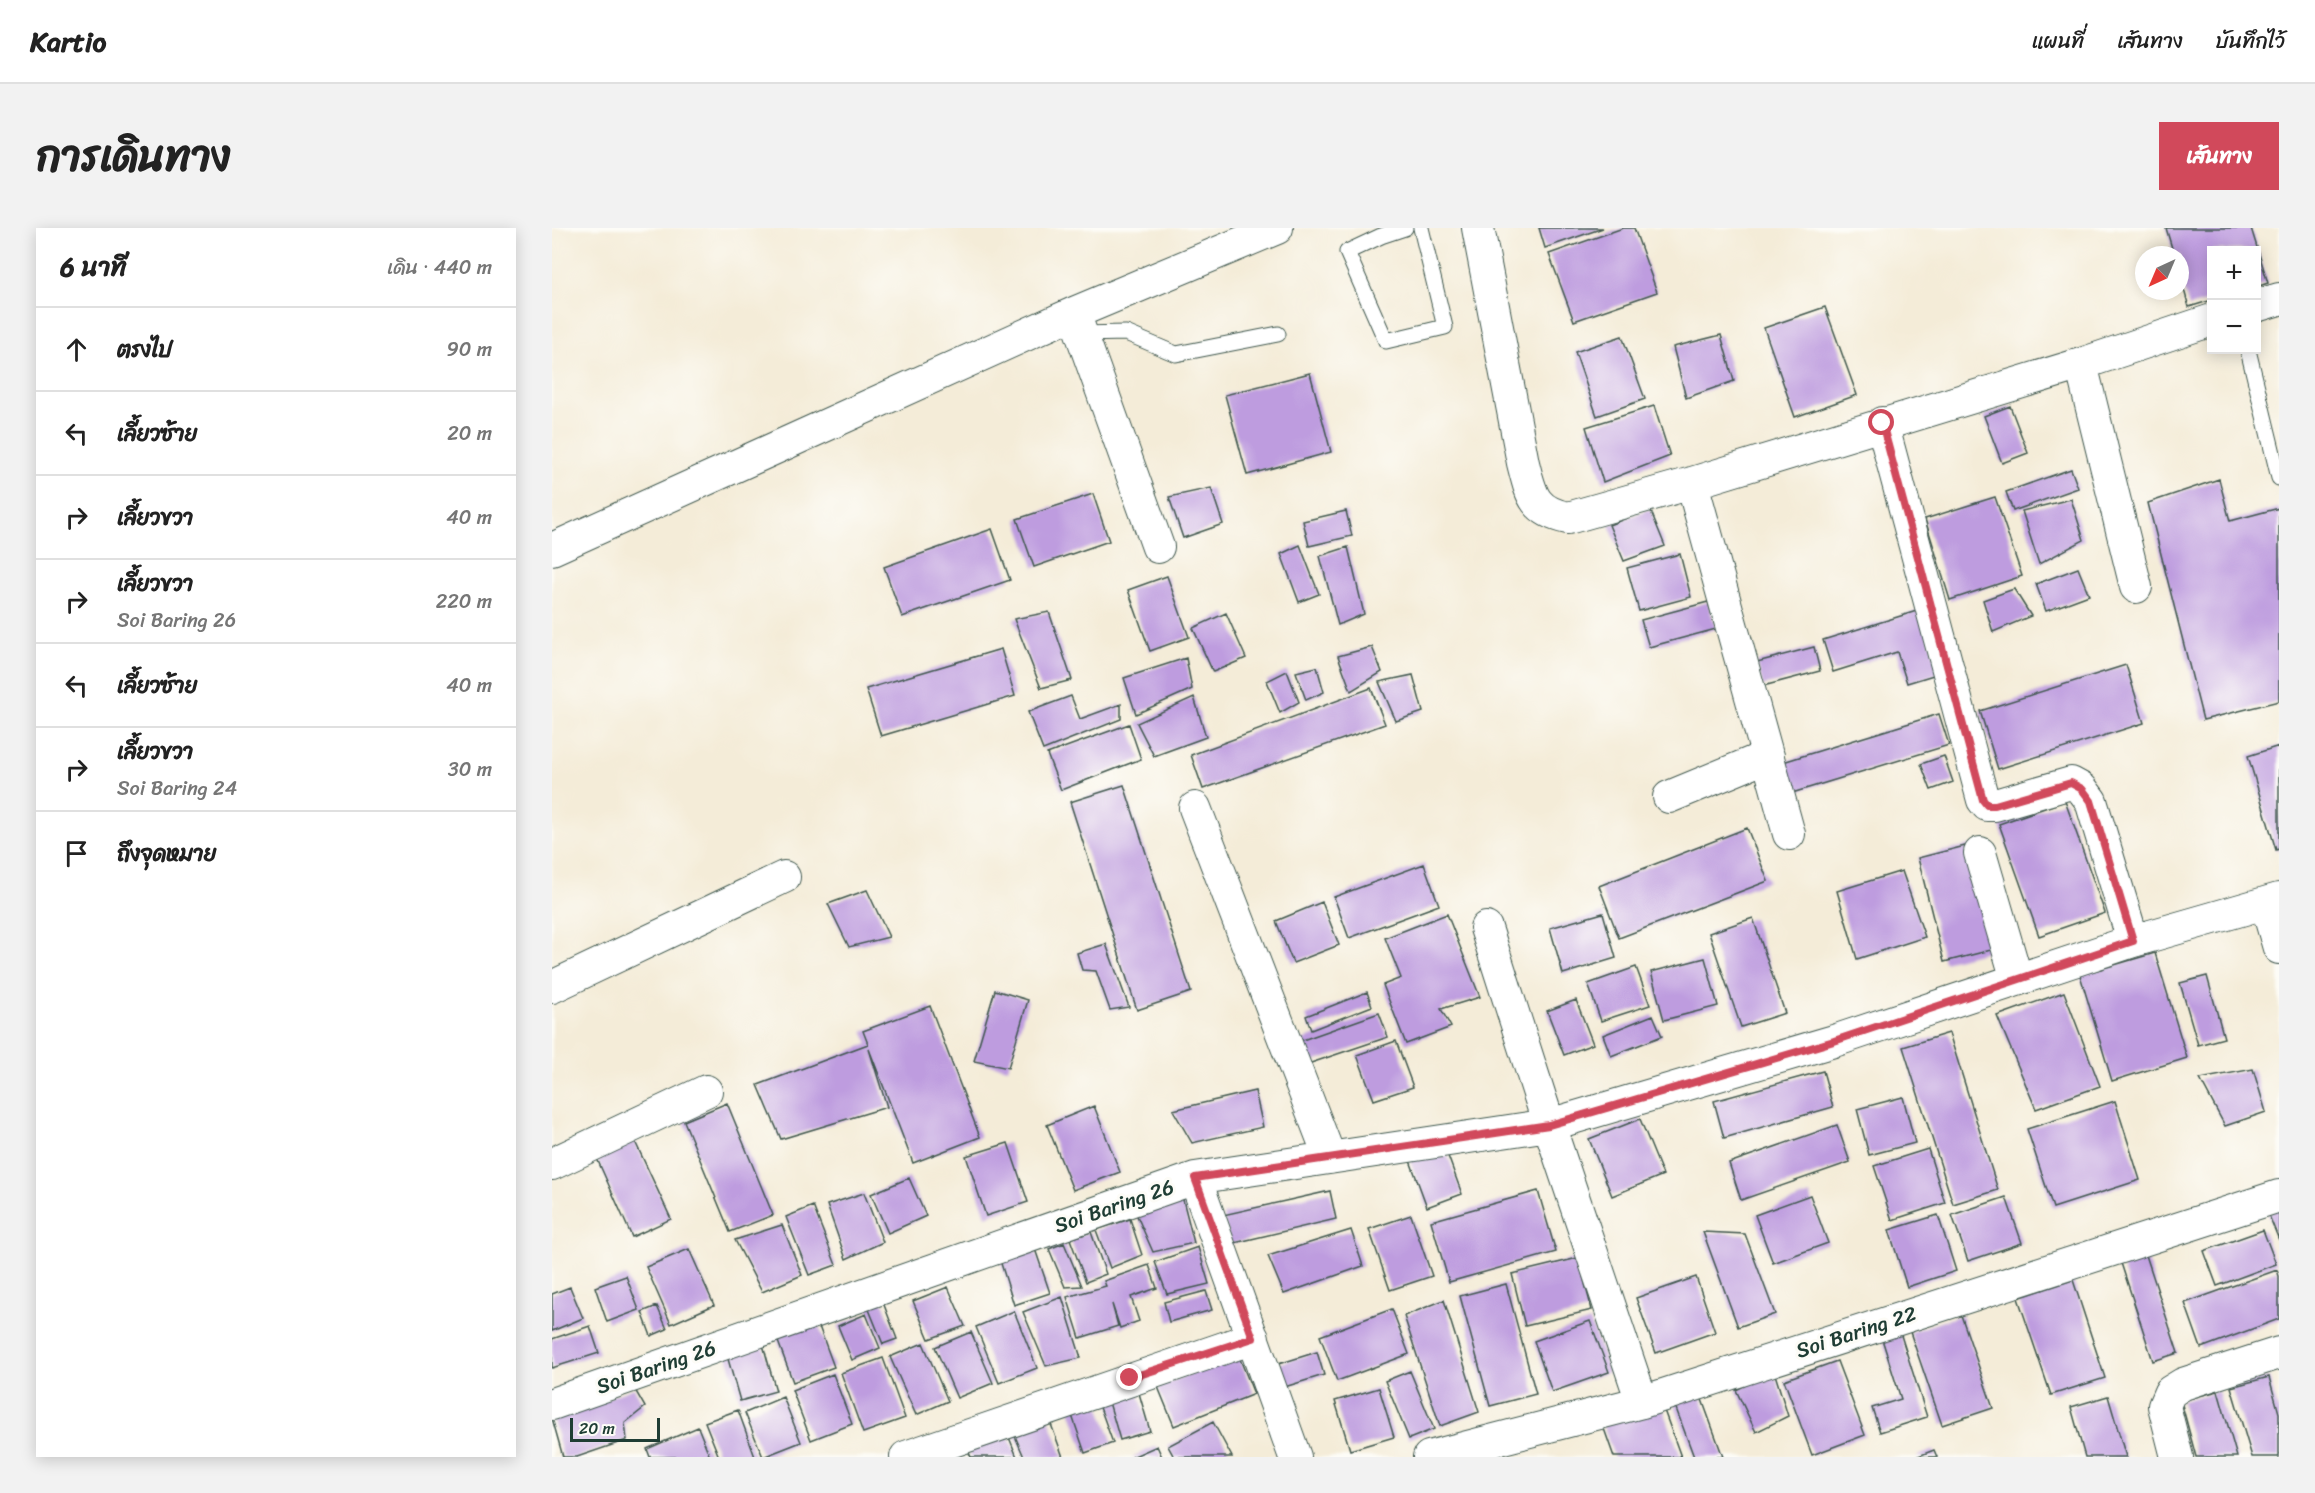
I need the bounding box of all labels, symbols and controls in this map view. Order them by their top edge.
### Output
text: Kartio [30,17,106,66]
text: แผนที่ [2032,22,2084,60]
text: เส้นทาง [2117,22,2183,60]
text: บันทึกไว้ [2216,22,2285,60]
text: การเดินทาง [36,119,231,193]
button: เส้นทาง [2159,122,2279,190]
text: 6 นาที [60,244,127,290]
north arrow [2135,246,2189,300]
map controls [2207,246,2261,354]
button: + [2207,246,2261,300]
text: เดิน · 440 m [387,250,492,285]
button: − [2207,300,2261,354]
text: ตรงไป [117,330,172,369]
text: 90 m [447,332,492,367]
icon: ahead [60,333,93,366]
route start [1868,409,1894,435]
text: เลี้ยวซ้าย [117,414,197,453]
text: 20 m [447,416,492,451]
icon: left [60,417,93,450]
text: เลี้ยวขวา [117,498,193,537]
text: 40 m [446,500,492,535]
icon: right [60,501,93,534]
text: เลี้ยวขวา [117,564,193,603]
text: 220 m [436,584,492,619]
icon: right [60,585,93,618]
text: Soi Baring 26 [117,603,236,638]
text: เลี้ยวซ้าย [117,666,197,705]
text: 40 m [446,668,492,703]
icon: left [60,669,93,702]
text: เลี้ยวขวา [117,732,193,771]
text: 30 m [448,752,492,787]
icon: right [60,753,93,786]
text: Soi Baring 24 [117,771,237,806]
text: ถึงจุดหมาย [117,834,216,873]
icon: arrive [60,837,93,870]
street label: Soi Baring 26 [1049,1168,1179,1244]
street label: Soi Baring 22 [1791,1295,1921,1369]
street label: Soi Baring 26 [591,1329,721,1405]
route end [1116,1364,1142,1390]
text: 20 m [579,1414,615,1443]
scale bar [570,1415,660,1442]

